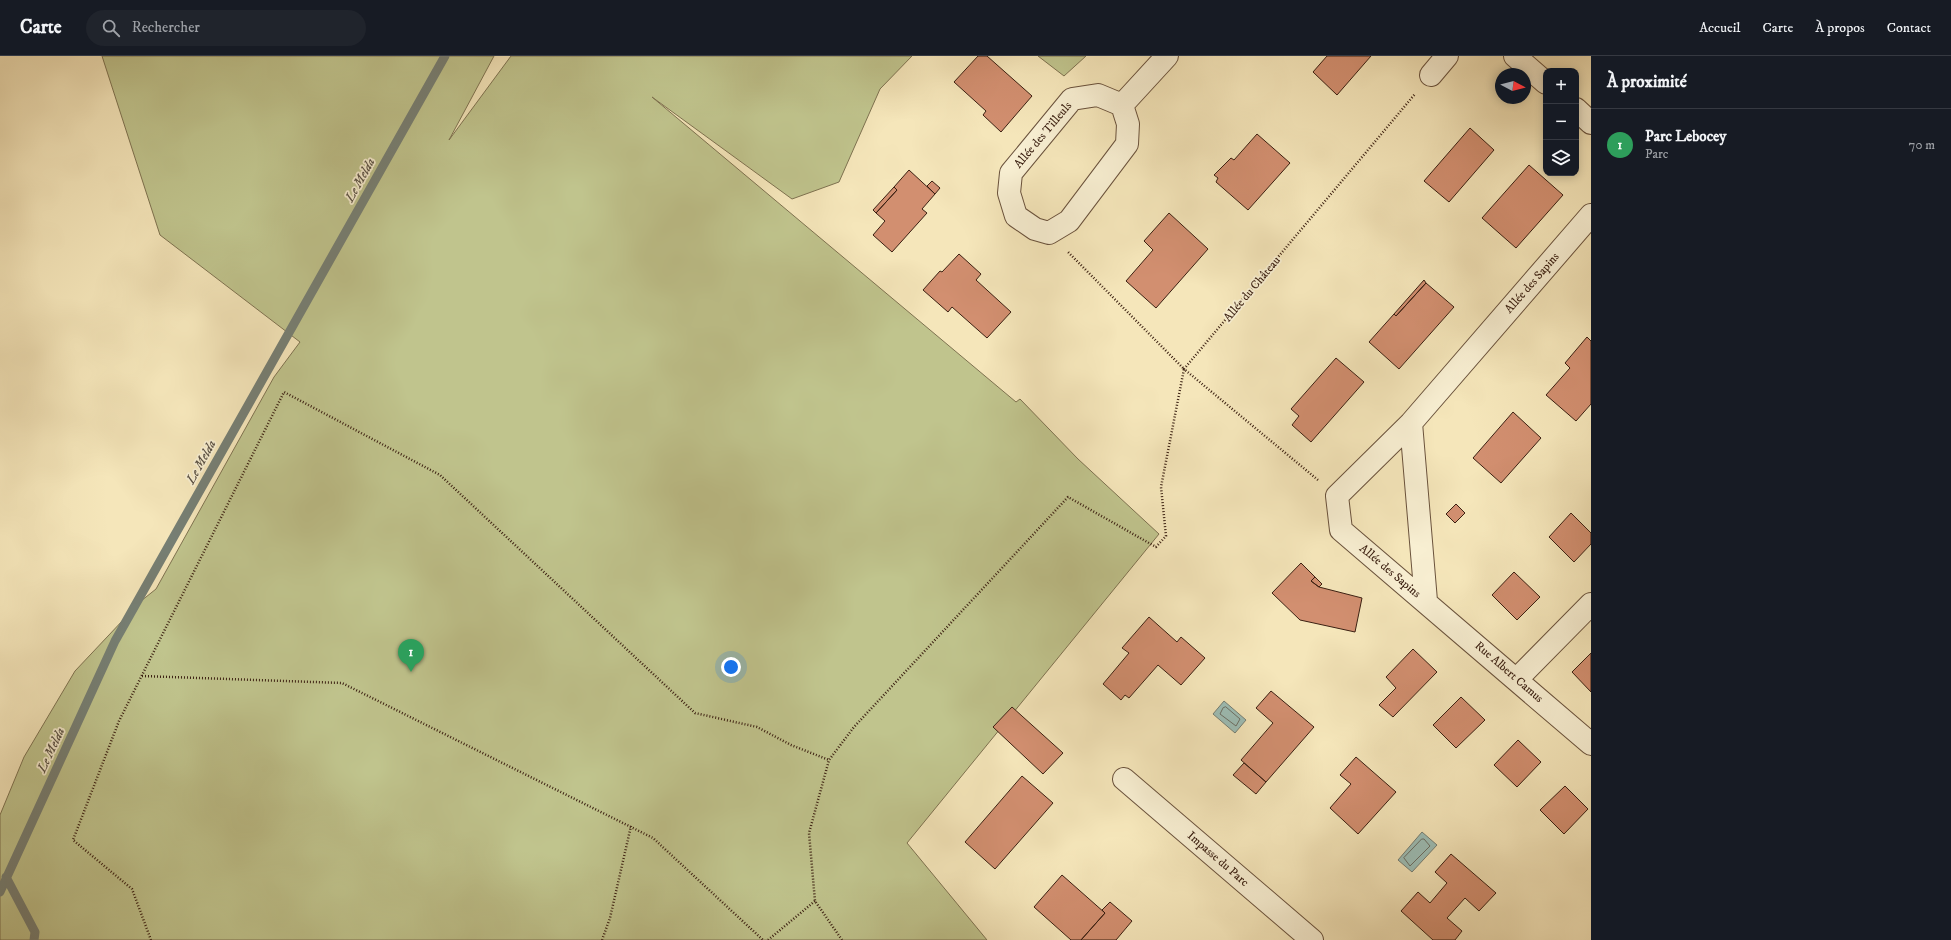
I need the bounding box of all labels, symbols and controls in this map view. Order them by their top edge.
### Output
search box [86,10,366,46]
text: Carte [20,16,62,39]
icon: search [100,17,122,39]
text: Rechercher [132,18,200,37]
text: Accueil [1699,19,1741,37]
text: Carte [1763,19,1793,37]
text: À propos [1815,19,1865,37]
text: Contact [1887,19,1931,37]
north arrow [1495,68,1531,104]
map controls [1543,68,1579,176]
button: + [1543,68,1579,104]
text: À proximité [1607,71,1687,93]
street label: Allée des Tilleuls [1011,99,1075,171]
button: − [1543,104,1579,140]
text: Parc Lebocey [1645,127,1726,146]
text: 1 [1618,137,1622,153]
text: 70 m [1909,137,1935,153]
button: layers [1543,140,1579,176]
text: Parc [1645,146,1668,162]
water label: Le Melda [341,155,379,206]
street label: Allée des Sapins [1502,250,1562,316]
street label: Allée du Château [1220,253,1284,325]
water label: Le Melda [182,437,220,488]
street label: Allée des Sapins [1356,541,1424,601]
street label: Rue Albert Camus [1472,638,1546,706]
pin: 1 [398,639,424,672]
your location [721,657,741,677]
water label: Le Melda [33,725,68,776]
street label: Impasse du Parc [1184,828,1252,890]

